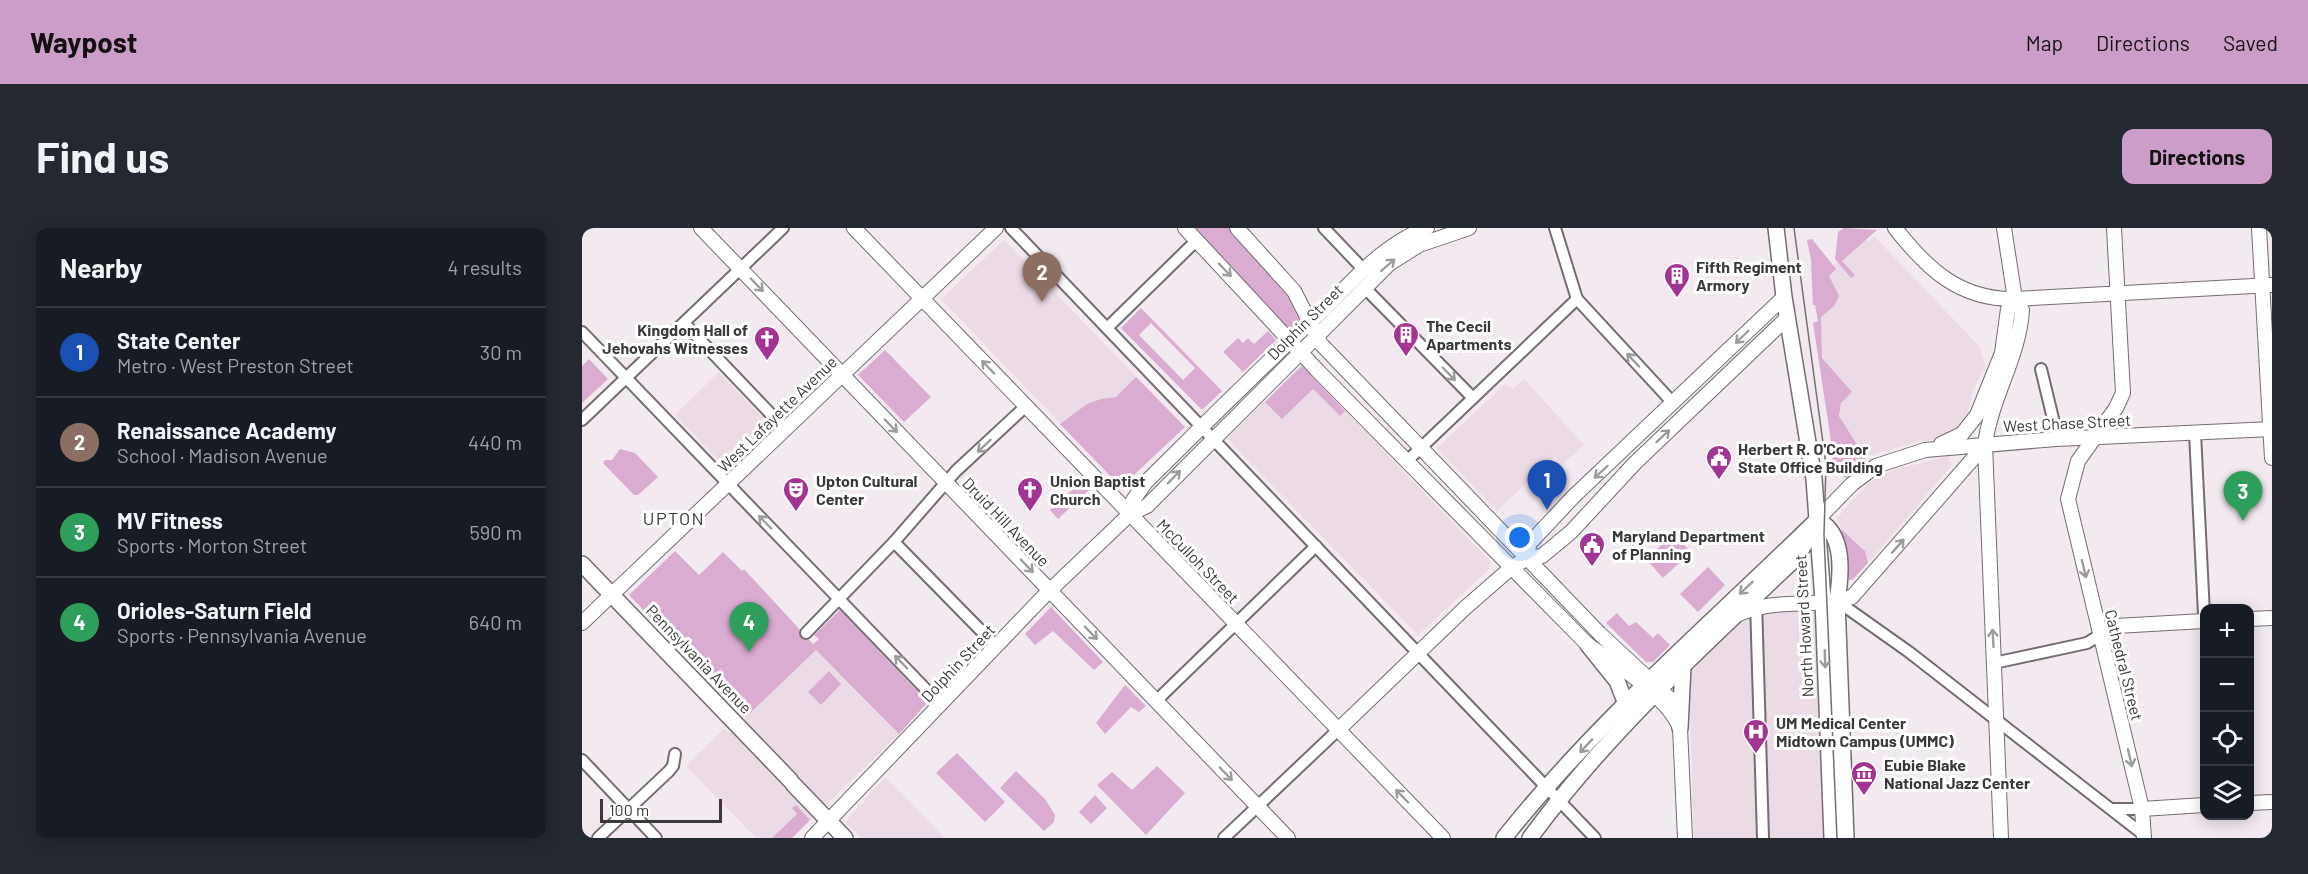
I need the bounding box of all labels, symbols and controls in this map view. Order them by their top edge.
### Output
text: Waypost [30,25,137,59]
text: Map [2026,30,2063,55]
text: Directions [2096,30,2190,55]
text: Saved [2223,30,2278,55]
button: Directions [2122,129,2272,184]
text: Find us [36,131,169,181]
text: Nearby [60,252,142,283]
pin: 2 [1022,253,1062,302]
text: 4 results [447,255,522,279]
place label: Fifth Regiment Armory [1696,257,1802,294]
one-way arrow [1380,258,1396,271]
building icon: Fifth Regiment Armory [1662,261,1692,299]
one-way arrow [1218,263,1233,278]
one-way arrow [749,278,764,293]
street label: Dolphin Street [1263,280,1346,363]
place label: The Cecil Apartments [1426,316,1512,353]
place label: Kingdom Hall of Jehovahs Witnesses [602,320,748,357]
building icon: The Cecil Apartments [1391,320,1421,358]
church icon: Kingdom Hall of Jehovahs Witnesses [752,324,782,362]
text: State Center [117,327,241,353]
one-way arrow [1734,330,1749,344]
text: 1 [76,340,83,364]
text: 30 m [480,340,522,364]
street label: West Lafayette Avenue [713,352,840,476]
text: Metro · West Preston Street [117,353,354,377]
one-way arrow [1625,353,1640,368]
one-way arrow [981,359,996,374]
one-way arrow [1441,366,1456,381]
street label: West Chase Street [2003,410,2131,435]
text: Renaissance Academy [117,417,337,443]
one-way arrow [884,418,898,433]
one-way arrow [1655,429,1670,443]
text: 2 [74,430,85,454]
text: 440 m [468,430,522,454]
one-way arrow [976,439,991,453]
place label: Herbert R. O'Conor State Office Building [1738,439,1883,476]
text: School · Madison Avenue [117,443,328,467]
public building icon: Herbert R. O'Conor State Office Building [1704,443,1734,481]
pin: 1 [1528,460,1566,510]
one-way arrow [1593,465,1608,479]
one-way arrow [1167,470,1182,485]
place label: Upton Cultural Center [816,471,918,508]
place label: Union Baptist Church [1050,471,1145,508]
pin: 3 [2224,472,2262,521]
street label: Druid Hill Avenue [959,473,1054,570]
theatre icon: Upton Cultural Center [781,475,811,513]
church icon: Union Baptist Church [1015,475,1045,513]
text: MV Fitness [117,507,223,533]
district label: UPTON [643,507,705,529]
one-way arrow [758,515,773,530]
street label: McCulloh Street [1153,515,1243,607]
text: 3 [74,520,85,544]
text: 590 m [469,520,522,544]
your location [1505,523,1534,552]
place label: Maryland Department of Planning [1612,526,1765,563]
public building icon: Maryland Department of Planning [1577,530,1607,568]
text: Sports · Morton Street [117,533,307,557]
one-way arrow [1891,539,1905,554]
street label: North Howard Street [1790,554,1817,698]
one-way arrow [1019,559,1034,574]
one-way arrow [2078,559,2090,578]
one-way arrow [1739,581,1754,595]
text: Orioles-Saturn Field [117,597,312,623]
street label: Pennsylvania Avenue [643,600,756,717]
pin: 4 [730,602,768,652]
map controls [2200,604,2254,820]
button: + [2200,604,2254,658]
street label: Cathedral Street [2101,607,2147,722]
text: 4 [73,610,86,634]
text: 640 m [469,610,522,634]
street label: Dolphin Street [917,620,998,705]
text: Sports · Pennsylvania Avenue [117,623,367,647]
one-way arrow [1084,626,1098,641]
one-way arrow [1988,629,1999,649]
one-way arrow [1819,648,1831,668]
one-way arrow [893,655,908,670]
button: − [2200,658,2254,712]
button: locate [2200,712,2254,766]
place label: UM Medical Center Midtown Campus (UMMC) [1776,713,1954,750]
hospital icon: UM Medical Center Midtown Campus (UMMC) [1741,717,1771,755]
one-way arrow [1579,739,1593,754]
one-way arrow [2125,748,2136,767]
place label: Eubie Blake National Jazz Center [1884,755,2030,792]
museum icon: Eubie Blake National Jazz Center [1849,759,1879,797]
one-way arrow [1219,766,1233,781]
button: layers [2200,766,2254,820]
one-way arrow [1394,789,1409,804]
scale bar [600,796,722,824]
text: 100 m [609,800,649,819]

